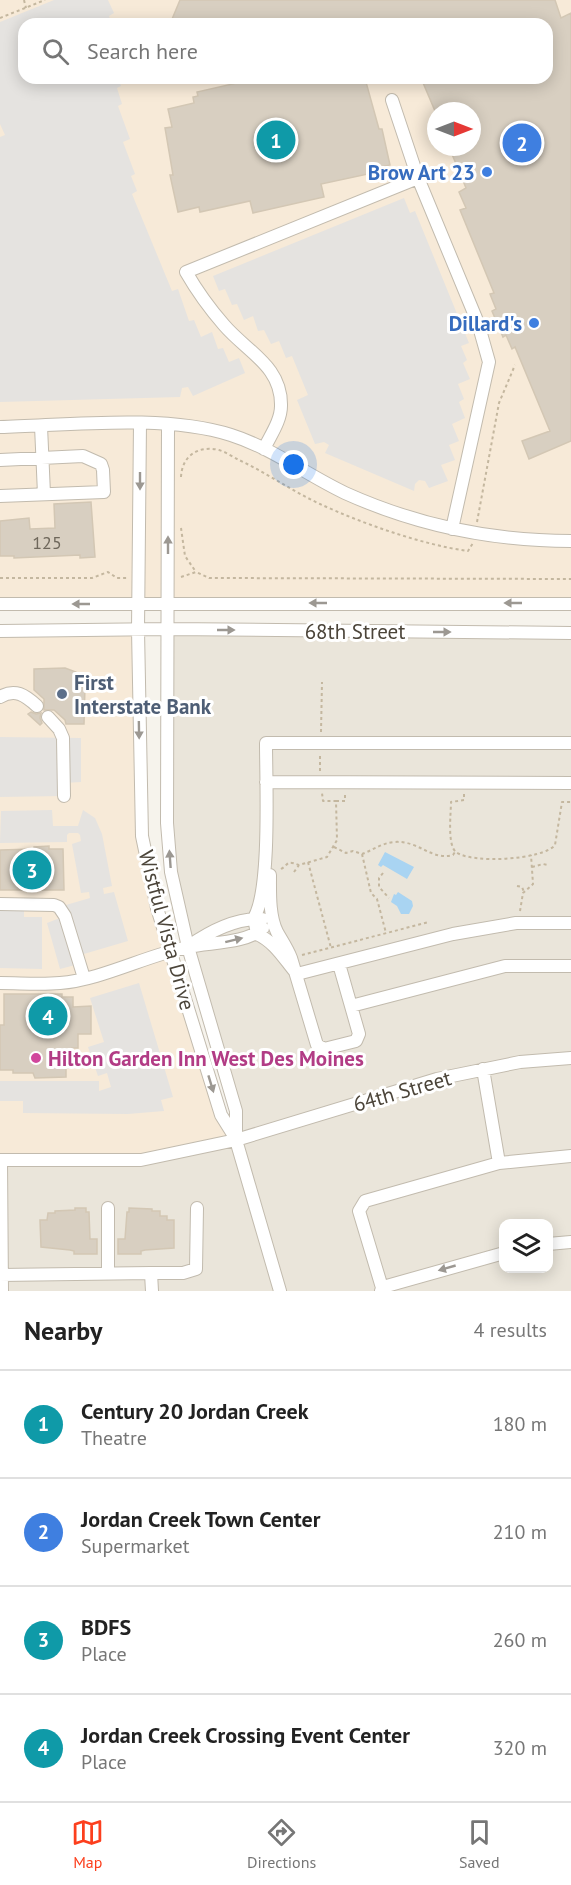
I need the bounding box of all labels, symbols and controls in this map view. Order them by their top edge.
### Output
search box [18,18,553,84]
icon: search [39,35,72,68]
text: Search here [87,37,198,65]
north arrow [427,102,481,156]
pin: 1 [256,118,296,162]
pin: 2 [502,120,542,166]
place label: Brow Art 23 [368,159,475,186]
marker: Brow Art 23 [480,165,494,179]
place label: Dillard's [449,310,522,337]
marker: Dillard's [527,316,541,330]
your location [279,450,308,479]
one-way arrow [135,472,145,491]
house number: 125 [32,531,62,554]
one-way arrow [163,535,173,554]
one-way arrow [308,598,327,608]
one-way arrow [72,599,91,609]
one-way arrow [503,599,522,608]
street label: 68th Street [305,618,405,645]
one-way arrow [217,625,236,635]
one-way arrow [433,627,452,637]
place label: First Interstate Bank [74,669,212,720]
marker: First Interstate Bank [55,687,69,701]
one-way arrow [135,721,144,740]
street label: Wistful Vista Drive [133,847,201,1013]
pin: 3 [12,848,51,892]
one-way arrow [165,849,175,868]
one-way arrow [225,934,243,944]
pin: 4 [28,994,68,1038]
place label: Hilton Garden Inn West Des Moines [48,1045,364,1072]
marker: Hilton Garden Inn West Des Moines [29,1051,43,1065]
street label: 64th Street [350,1064,454,1118]
one-way arrow [207,1075,216,1093]
map controls [499,1219,553,1273]
button: layers [499,1219,553,1273]
one-way arrow [438,1264,456,1273]
text: Nearby [24,1314,102,1347]
text: 4 results [474,1317,547,1343]
text: Century 20 Jordan Creek [81,1397,308,1425]
text: 1 [38,1411,49,1437]
text: 180 m [493,1411,547,1437]
text: Theatre [81,1425,147,1451]
text: Jordan Creek Town Center [81,1505,320,1533]
text: 2 [38,1519,49,1545]
text: 210 m [493,1519,547,1545]
text: Supermarket [81,1533,189,1559]
text: BDFS [81,1613,131,1641]
text: 3 [38,1627,49,1653]
text: 260 m [493,1627,547,1653]
text: Place [81,1641,127,1667]
text: Jordan Creek Crossing Event Center [81,1721,410,1749]
text: 4 [38,1735,49,1761]
text: 320 m [493,1735,547,1761]
text: Place [81,1749,127,1775]
tab: Map [71,1816,104,1872]
tab: Directions [247,1816,316,1872]
tab: Saved [459,1816,500,1872]

